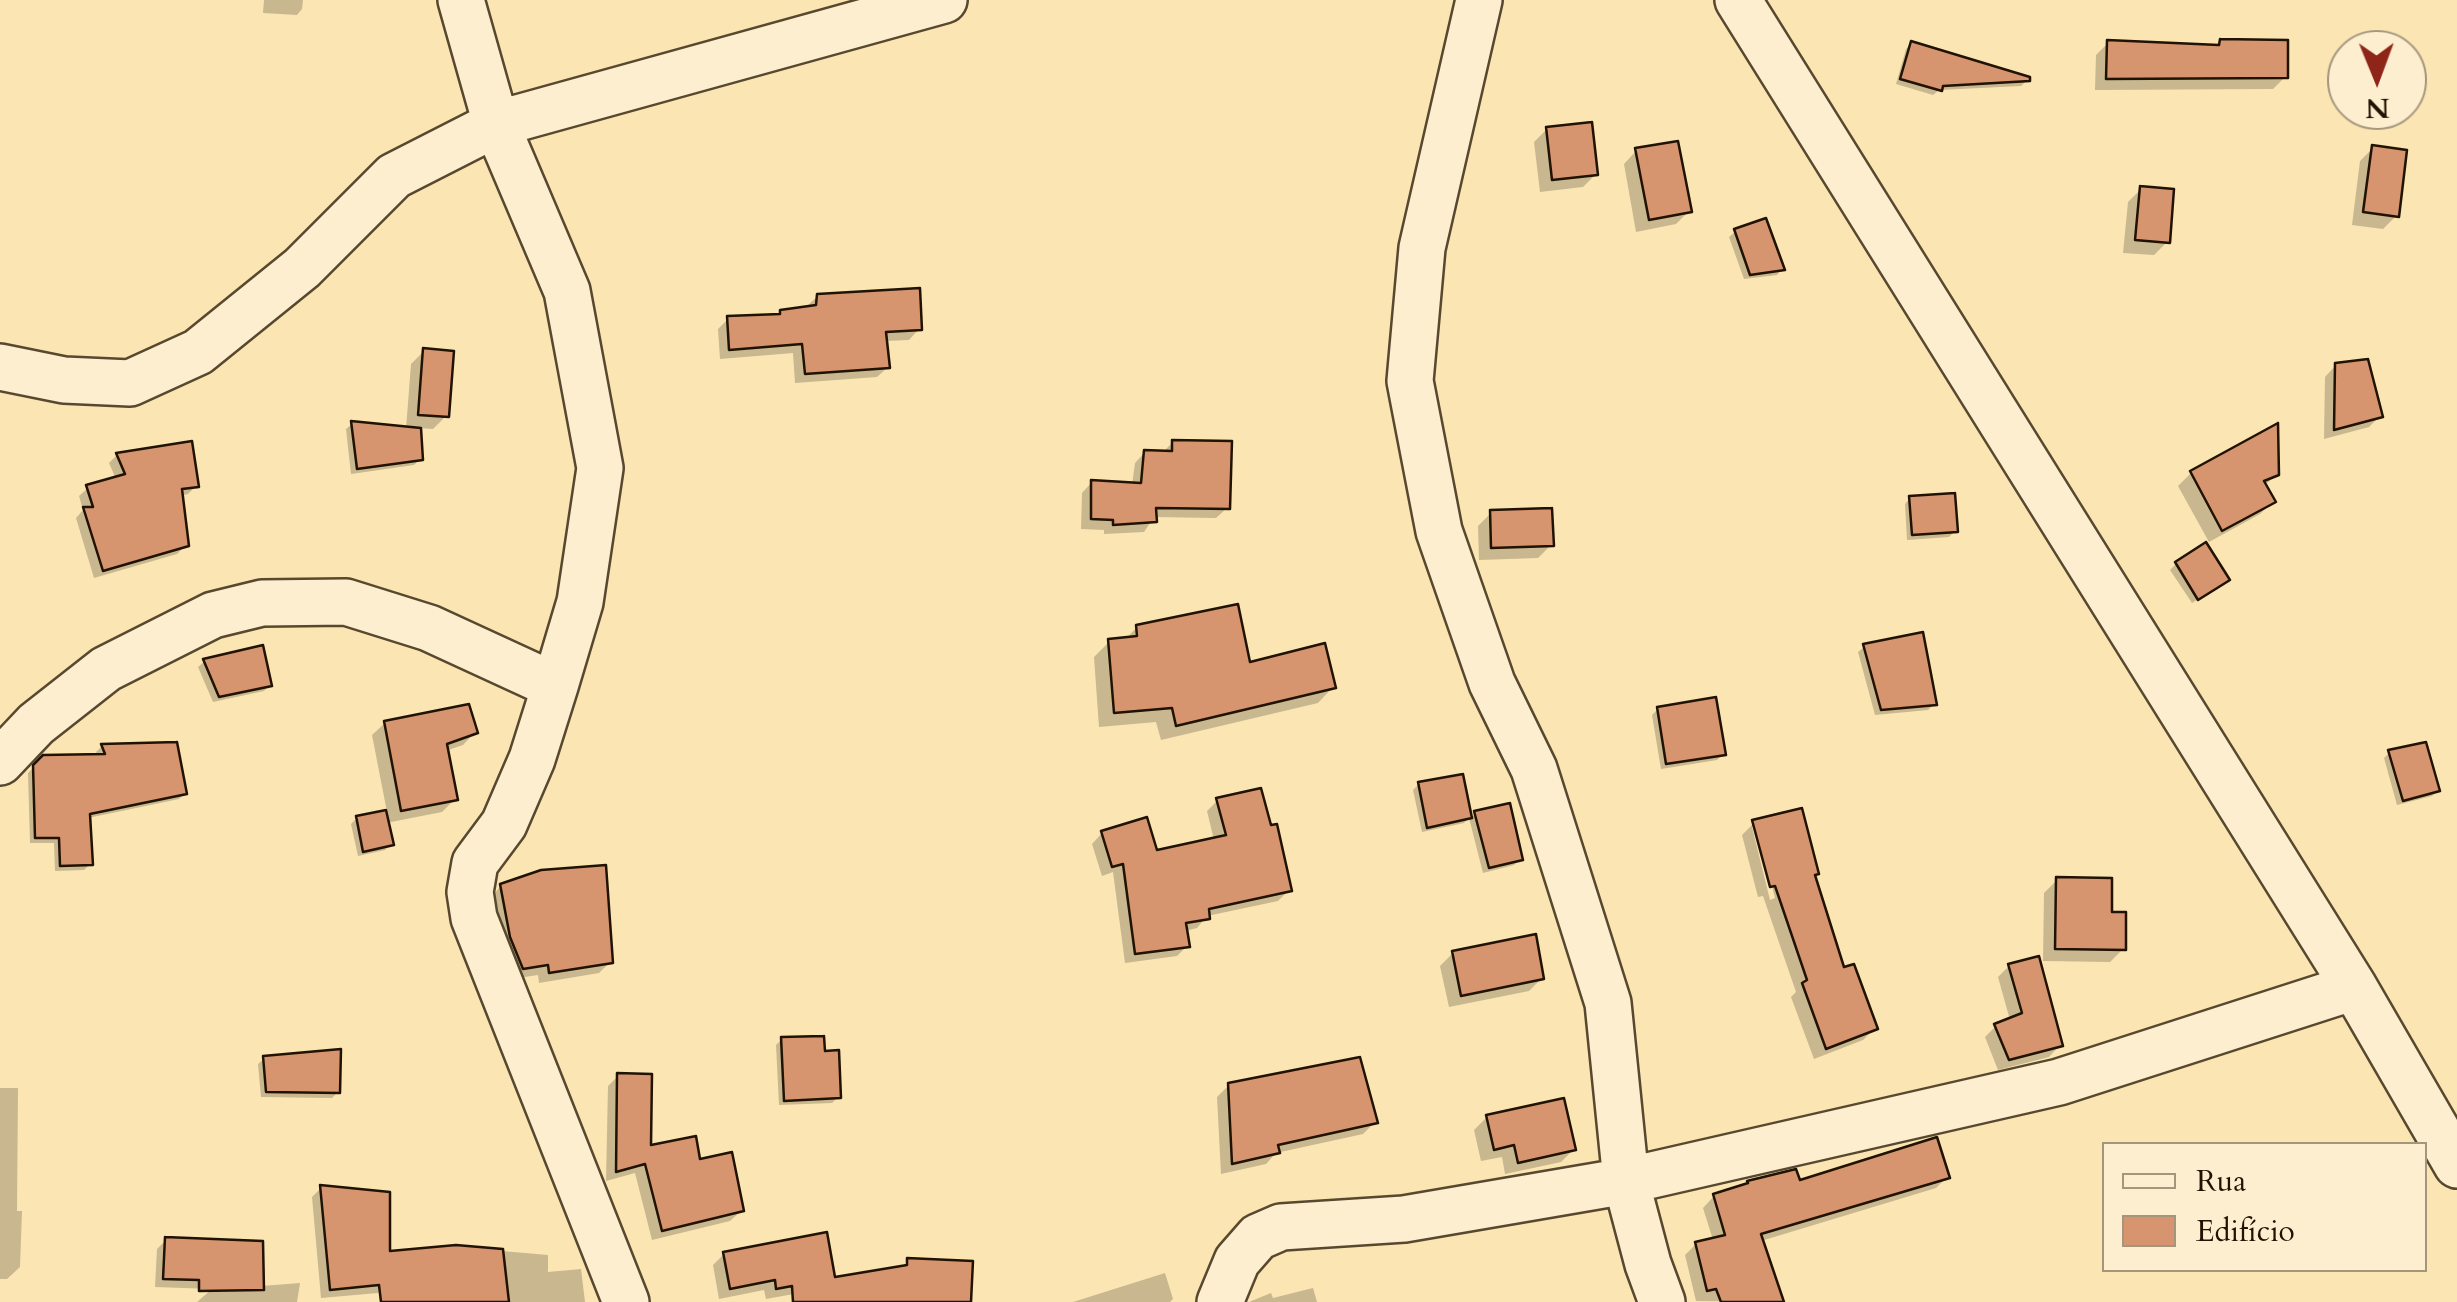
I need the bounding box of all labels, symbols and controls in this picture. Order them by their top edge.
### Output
north arrow [2327,30,2427,130]
text: N [2365,89,2390,127]
legend [2102,1142,2427,1272]
text: Rua [2196,1161,2246,1202]
text: Edifício [2196,1211,2295,1252]

